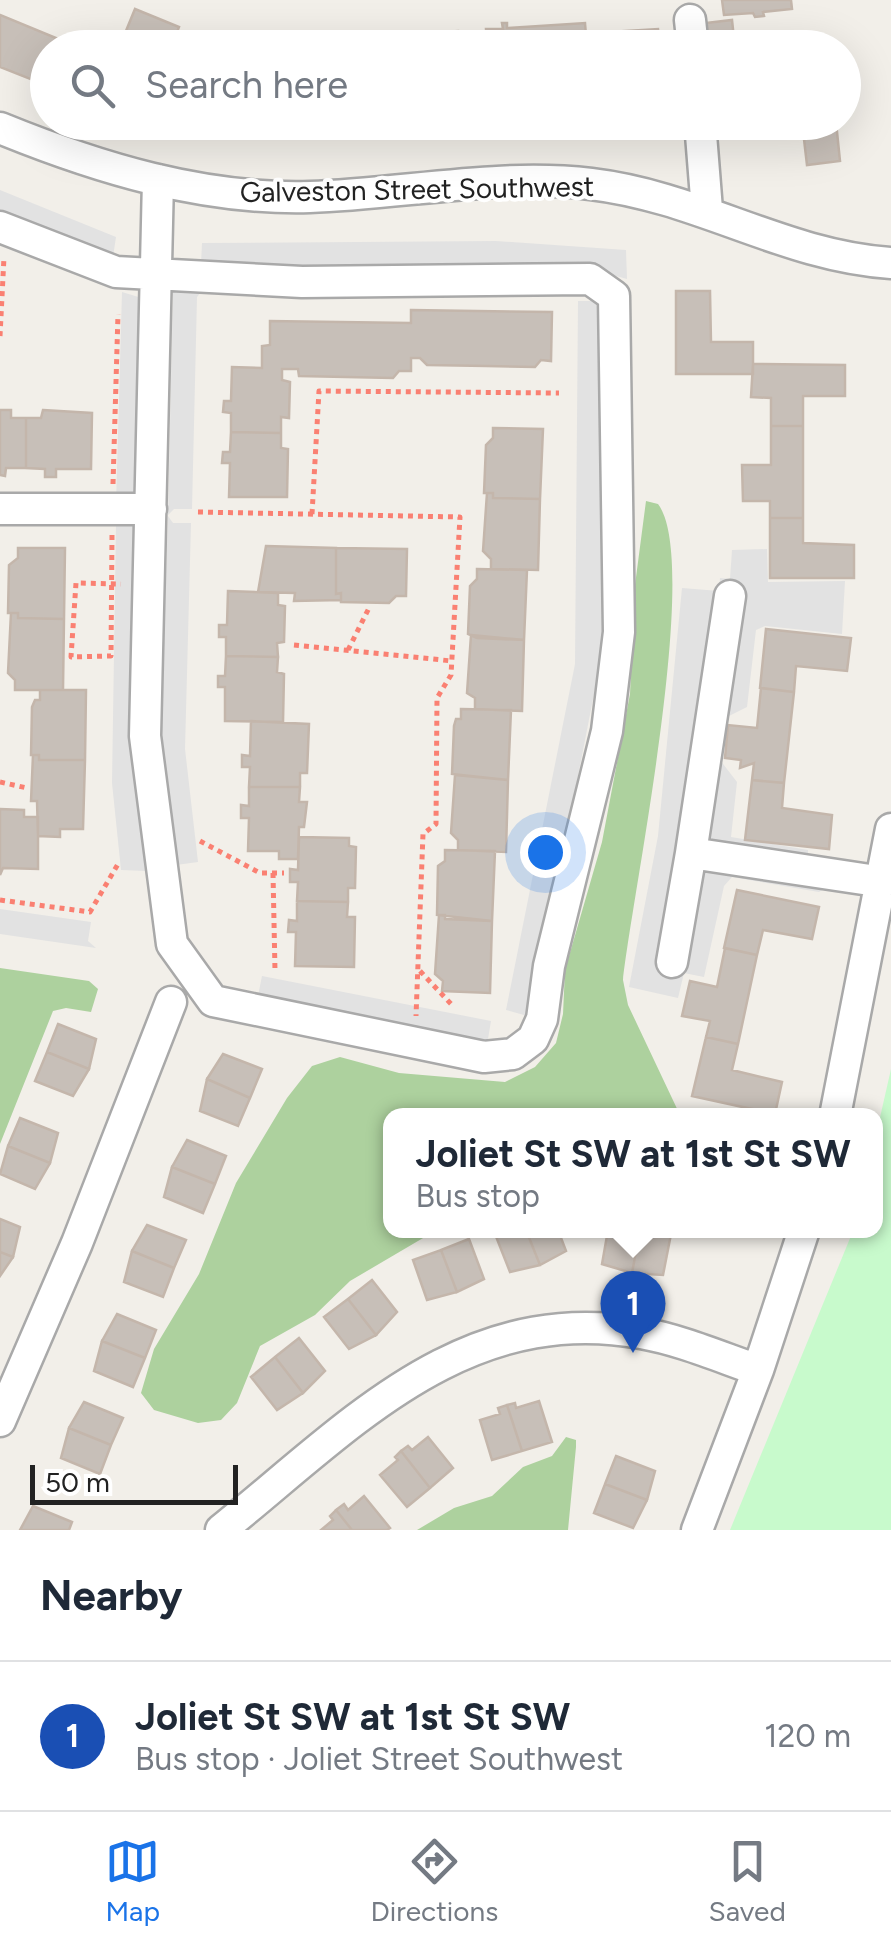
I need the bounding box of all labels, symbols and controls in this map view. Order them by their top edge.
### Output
search box [30,30,861,140]
icon: search [65,58,120,113]
text: Search here [145,62,348,108]
street label: Galveston Street Southwest [239,169,595,209]
your location [520,827,571,878]
popup [383,1108,883,1238]
text: Joliet St SW at 1st St SW [415,1131,851,1177]
text: Bus stop [415,1177,540,1215]
pin: 1 [600,1270,666,1353]
scale bar [30,1460,238,1504]
text: 50 m [45,1465,110,1499]
text: Nearby [40,1570,182,1621]
text: Joliet St SW at 1st St SW [135,1694,570,1740]
text: 1 [66,1717,79,1755]
text: 120 m [764,1717,851,1755]
text: Bus stop · Joliet Street Southwest [135,1740,623,1778]
tab: Map [105,1834,160,1928]
tab: Directions [371,1834,498,1928]
tab: Saved [709,1834,786,1928]

